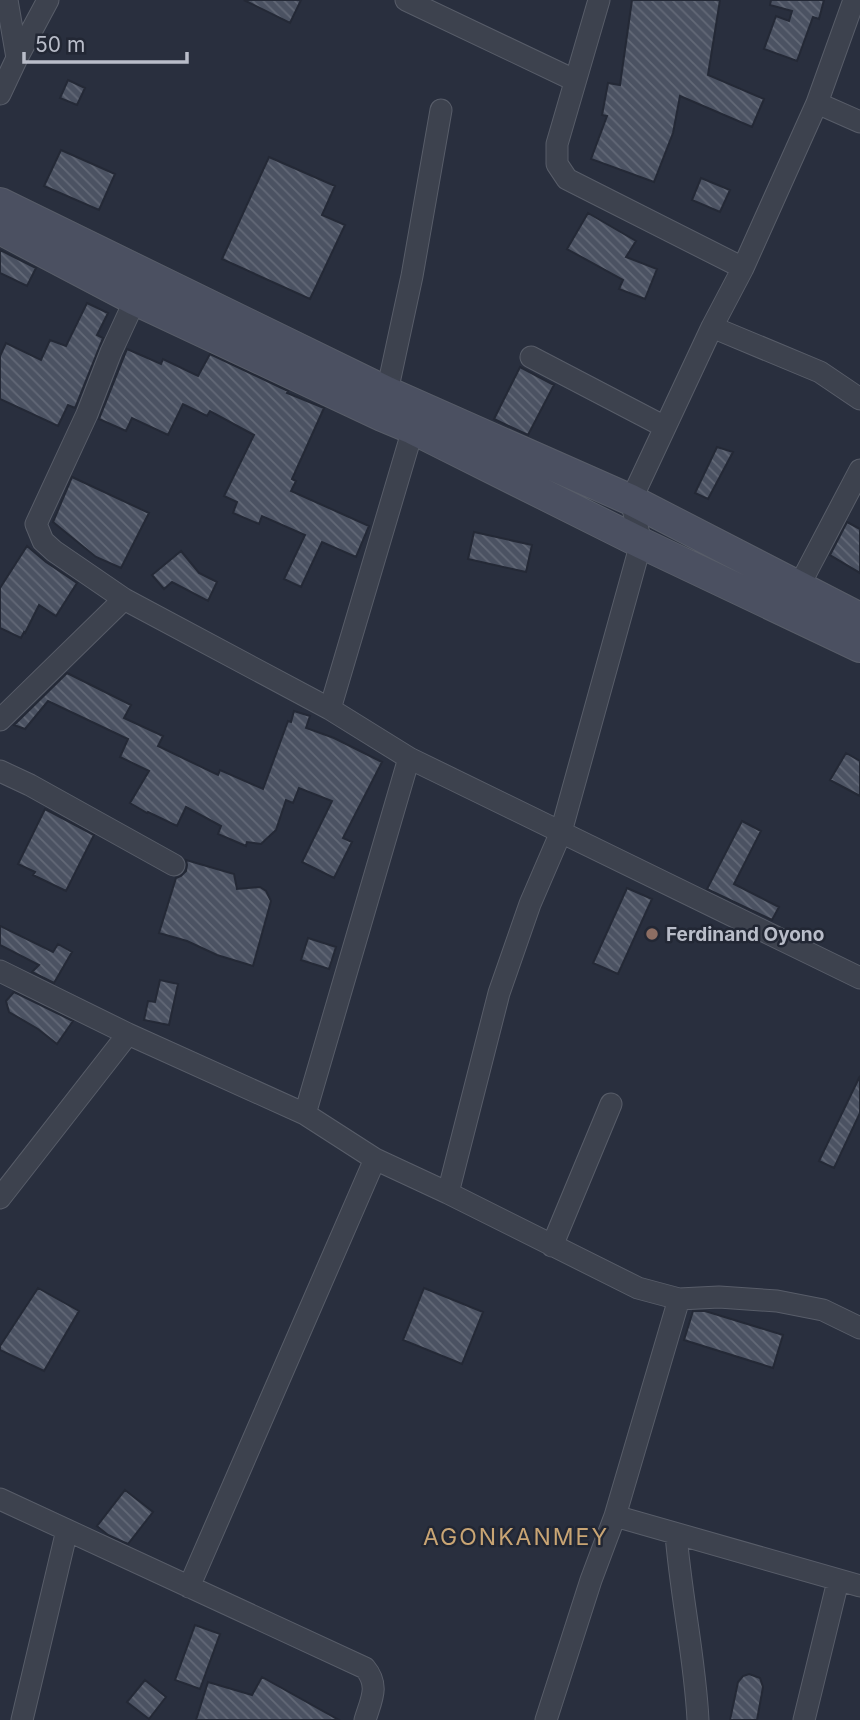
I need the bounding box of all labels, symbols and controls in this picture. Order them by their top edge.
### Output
scale bar [24,21,187,65]
text: 50 m [35,32,85,57]
place label: Ferdinand Oyono [666,923,824,946]
marker: Ferdinand Oyono [644,926,660,942]
district label: AGONKANMEY [423,1523,609,1551]

